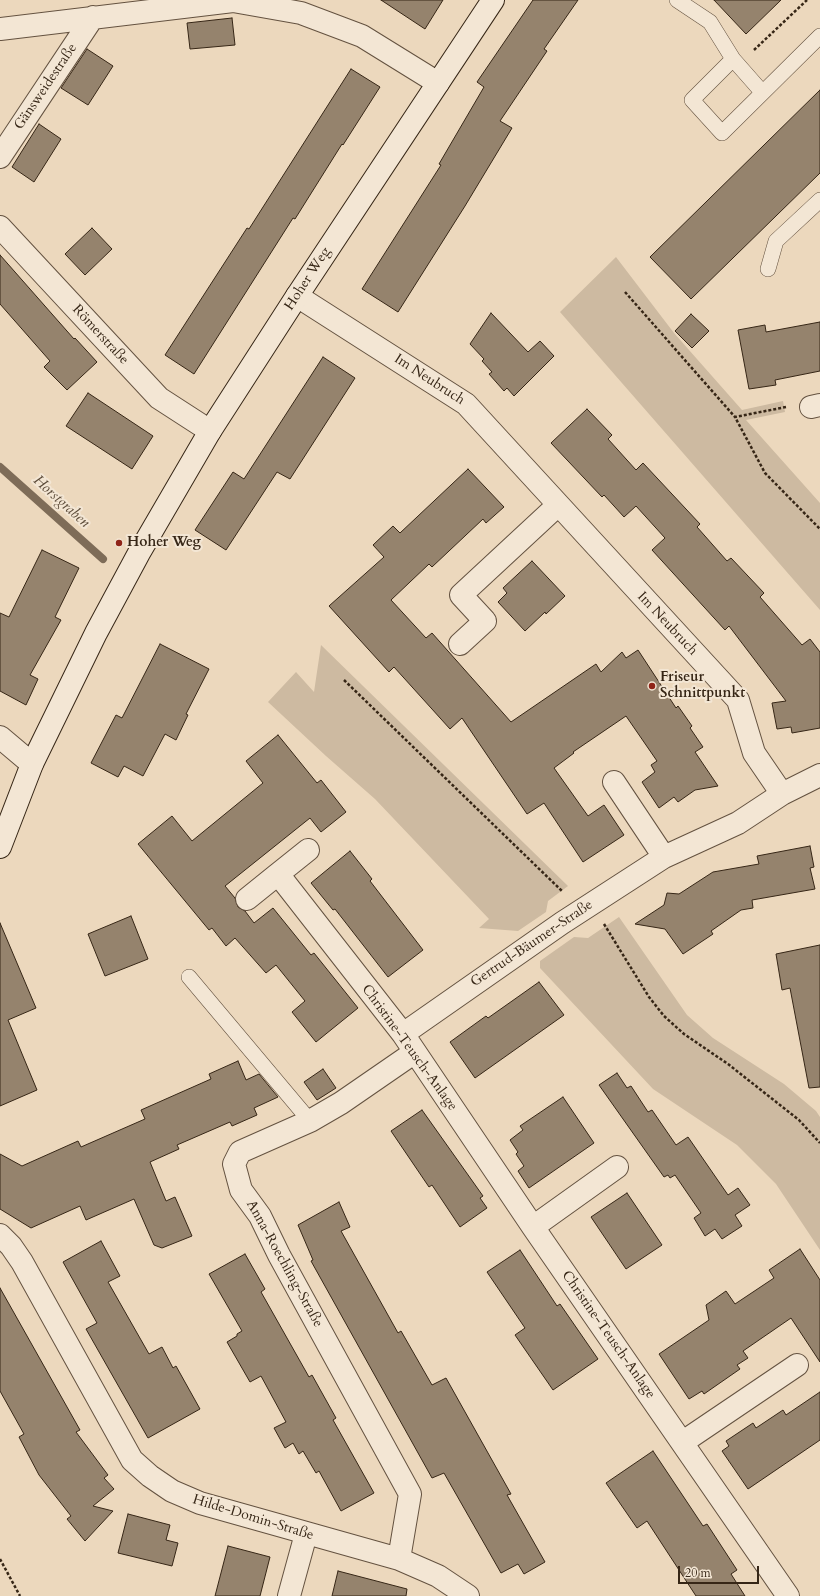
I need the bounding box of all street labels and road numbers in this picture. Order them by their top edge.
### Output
street label: Gänsweidestraße [11,41,81,133]
street label: Hoher Weg [281,244,335,314]
street label: Römerstraße [68,302,132,368]
street label: Im Neubruch [391,351,467,409]
street label: Im Neubruch [633,589,701,659]
street label: Gertrud-Bäumer-Straße [468,897,596,991]
street label: Christine-Teusch-Anlage [358,982,460,1114]
street label: Anna-Roechling-Straße [242,1198,326,1330]
street label: Christine-Teusch-Anlage [558,1268,658,1402]
street label: Hilde-Domin-Straße [191,1492,315,1544]

